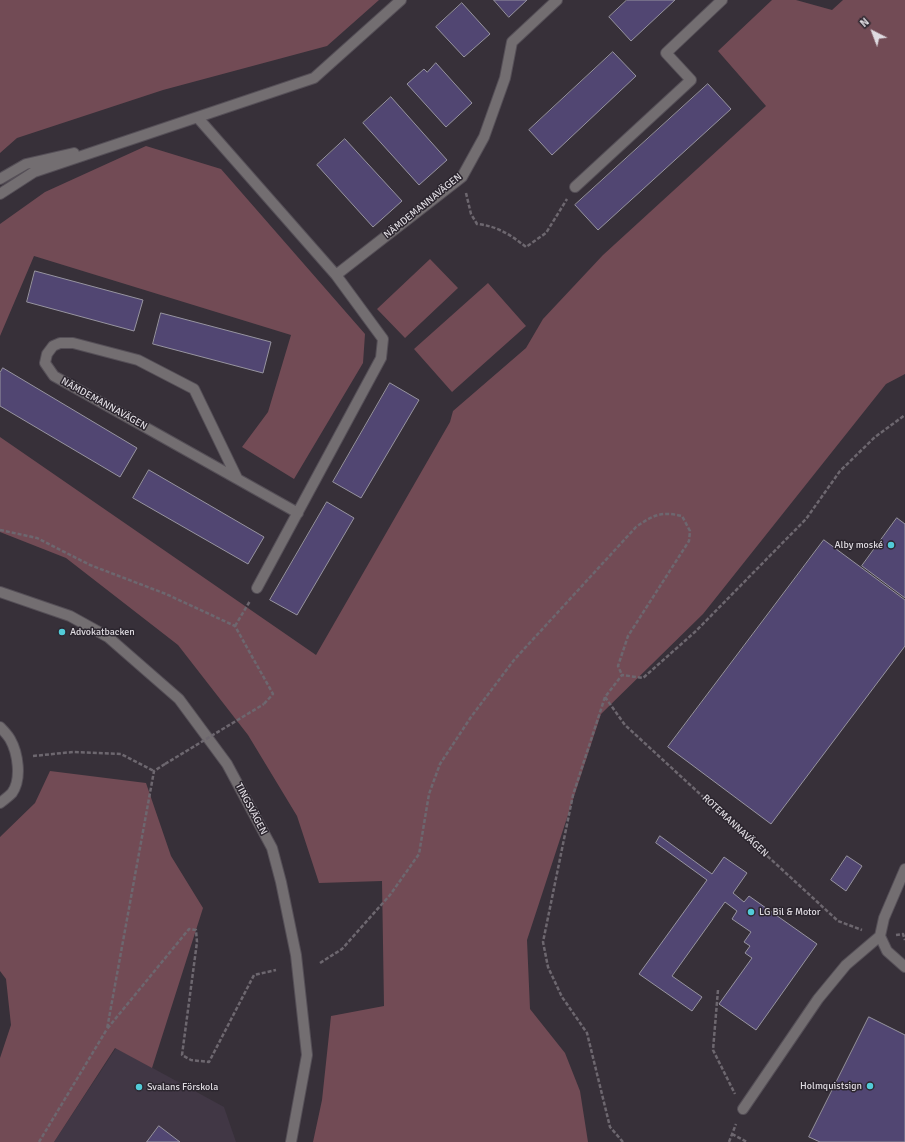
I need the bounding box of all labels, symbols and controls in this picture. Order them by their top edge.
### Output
north arrow [853,12,893,52]
text: N [857,15,872,30]
street label: NÄMDEMANNAVÄGEN [382,171,464,241]
street label: NÄMDEMANNAVÄGEN [59,375,149,433]
place label: Alby moské [835,539,883,551]
marker: Alby moské [886,540,896,550]
place label: Advokatbacken [70,626,135,638]
marker: Advokatbacken [57,627,67,637]
street label: TINGSVÄGEN [232,781,270,837]
street label: ROTEMANNAVÄGEN [699,792,771,860]
place label: LG Bil & Motor [759,906,820,918]
marker: LG Bil & Motor [746,907,756,917]
place label: Holmquistsign [800,1080,862,1092]
place label: Svalans Förskola [147,1081,218,1093]
marker: Holmquistsign [865,1081,875,1091]
marker: Svalans Förskola [134,1082,144,1092]

